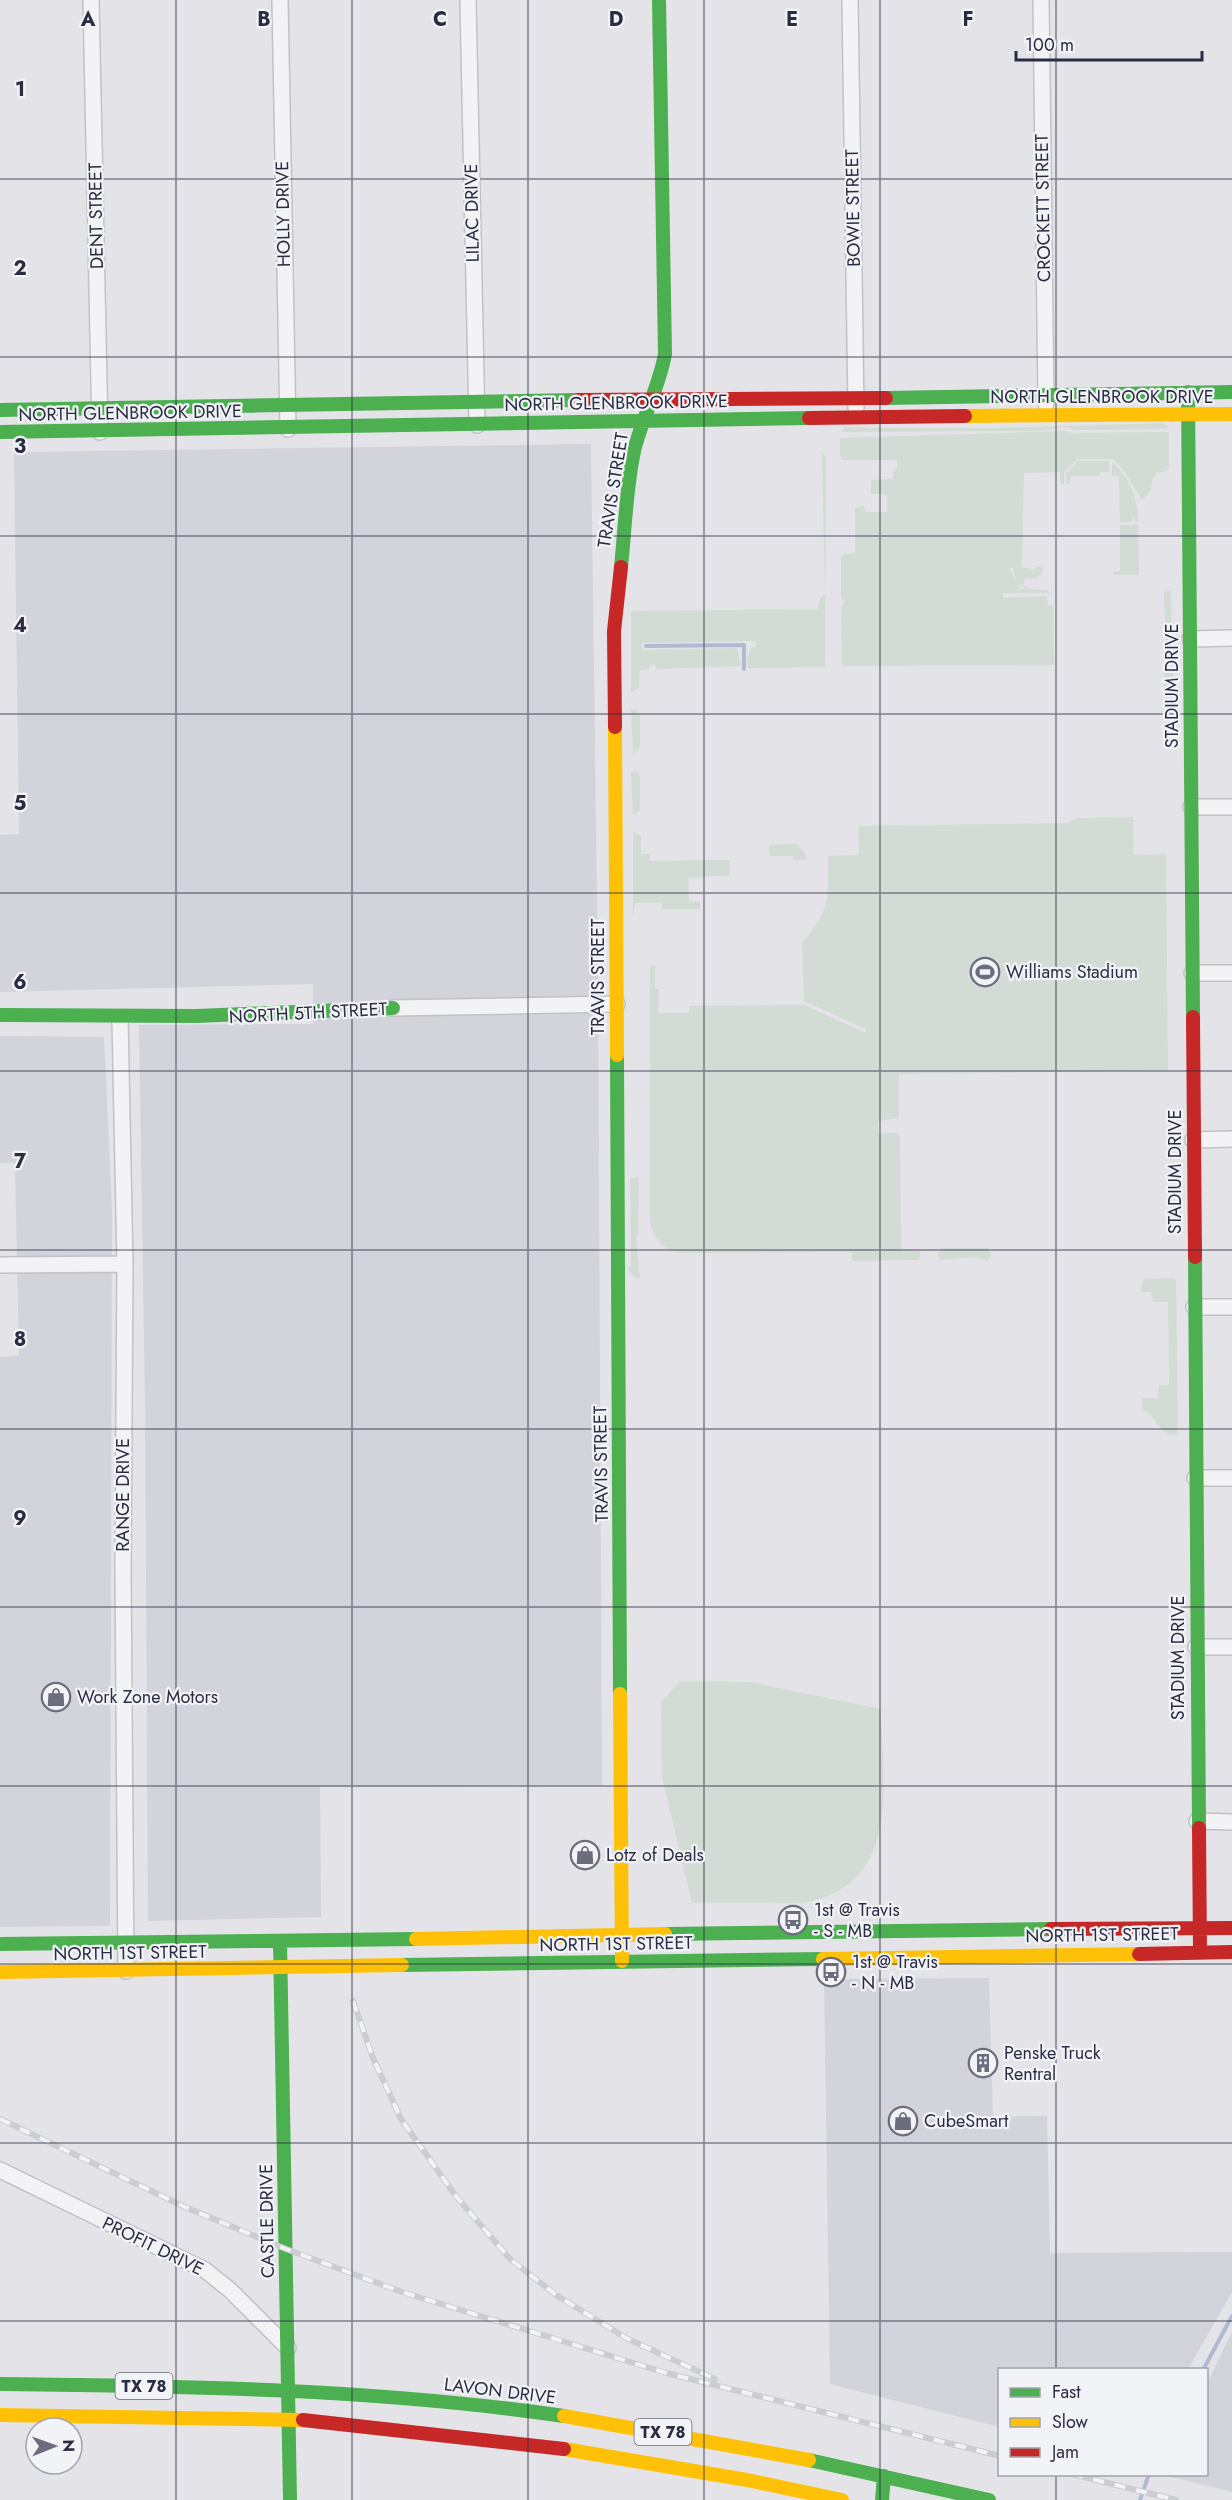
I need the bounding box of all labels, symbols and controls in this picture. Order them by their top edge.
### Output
text: A [80,5,96,34]
text: B [257,5,271,34]
text: C [433,5,447,34]
text: D [609,5,623,34]
text: E [786,5,798,34]
text: F [962,5,974,34]
scale bar [1016,24,1202,62]
text: 100 m [1025,32,1074,58]
text: 1 [15,75,25,104]
street label: CROCKETT STREET [1029,133,1057,282]
street label: BOWIE STREET [839,148,867,267]
street label: HOLLY DRIVE [269,161,297,267]
street label: DENT STREET [82,162,110,269]
street label: LILAC DRIVE [458,163,486,263]
text: 2 [13,254,27,283]
street label: NORTH GLENBROOK DRIVE [990,384,1214,410]
street label: NORTH GLENBROOK DRIVE [504,388,728,418]
street label: NORTH GLENBROOK DRIVE [18,398,242,428]
street label: TRAVIS STREET [591,430,635,550]
text: 3 [14,432,26,461]
text: 4 [13,611,27,640]
street label: STADIUM DRIVE [1159,624,1185,748]
text: 5 [14,789,27,818]
street label: TRAVIS STREET [585,918,611,1035]
sports icon: Williams Stadium [969,956,1001,988]
place label: Williams Stadium [1006,959,1138,985]
text: 6 [13,968,27,997]
street label: NORTH 5TH STREET [228,996,388,1030]
street label: STADIUM DRIVE [1162,1110,1188,1234]
text: 7 [14,1147,27,1176]
text: 8 [14,1325,26,1354]
street label: TRAVIS STREET [587,1405,615,1523]
street label: RANGE DRIVE [110,1438,136,1552]
text: 9 [13,1504,27,1533]
street label: STADIUM DRIVE [1165,1596,1191,1720]
shop icon: Work Zone Motors [40,1681,72,1713]
place label: Work Zone Motors [77,1684,218,1710]
shop icon: Lotz of Deals [569,1839,601,1871]
place label: Lotz of Deals [606,1842,704,1868]
place label: 1st @ Travis - S - MB [814,1897,900,1944]
bus stop icon: 1st @ Travis - S - MB [777,1904,809,1936]
street label: NORTH 1ST STREET [1025,1921,1179,1949]
street label: NORTH 1ST STREET [539,1930,693,1958]
street label: NORTH 1ST STREET [53,1939,207,1967]
place label: 1st @ Travis - N - MB [852,1949,938,1996]
bus stop icon: 1st @ Travis - N - MB [815,1956,847,1988]
place label: Penske Truck Rentral [1004,2040,1101,2087]
building icon: Penske Truck Rentral [967,2047,999,2079]
shop icon: CubeSmart [887,2105,919,2137]
place label: CubeSmart [924,2108,1009,2134]
street label: CASTLE DRIVE [253,2164,281,2278]
street label: PROFIT DRIVE [98,2210,208,2282]
legend [998,2368,1208,2476]
street label: LAVON DRIVE [443,2371,557,2411]
road number: TX 78 [116,2373,172,2399]
text: Fast [1052,2379,1081,2405]
text: Slow [1052,2409,1089,2435]
north arrow [24,2416,84,2476]
road number: TX 78 [634,2419,692,2445]
text: N [57,2439,80,2452]
text: Jam [1050,2439,1079,2465]

